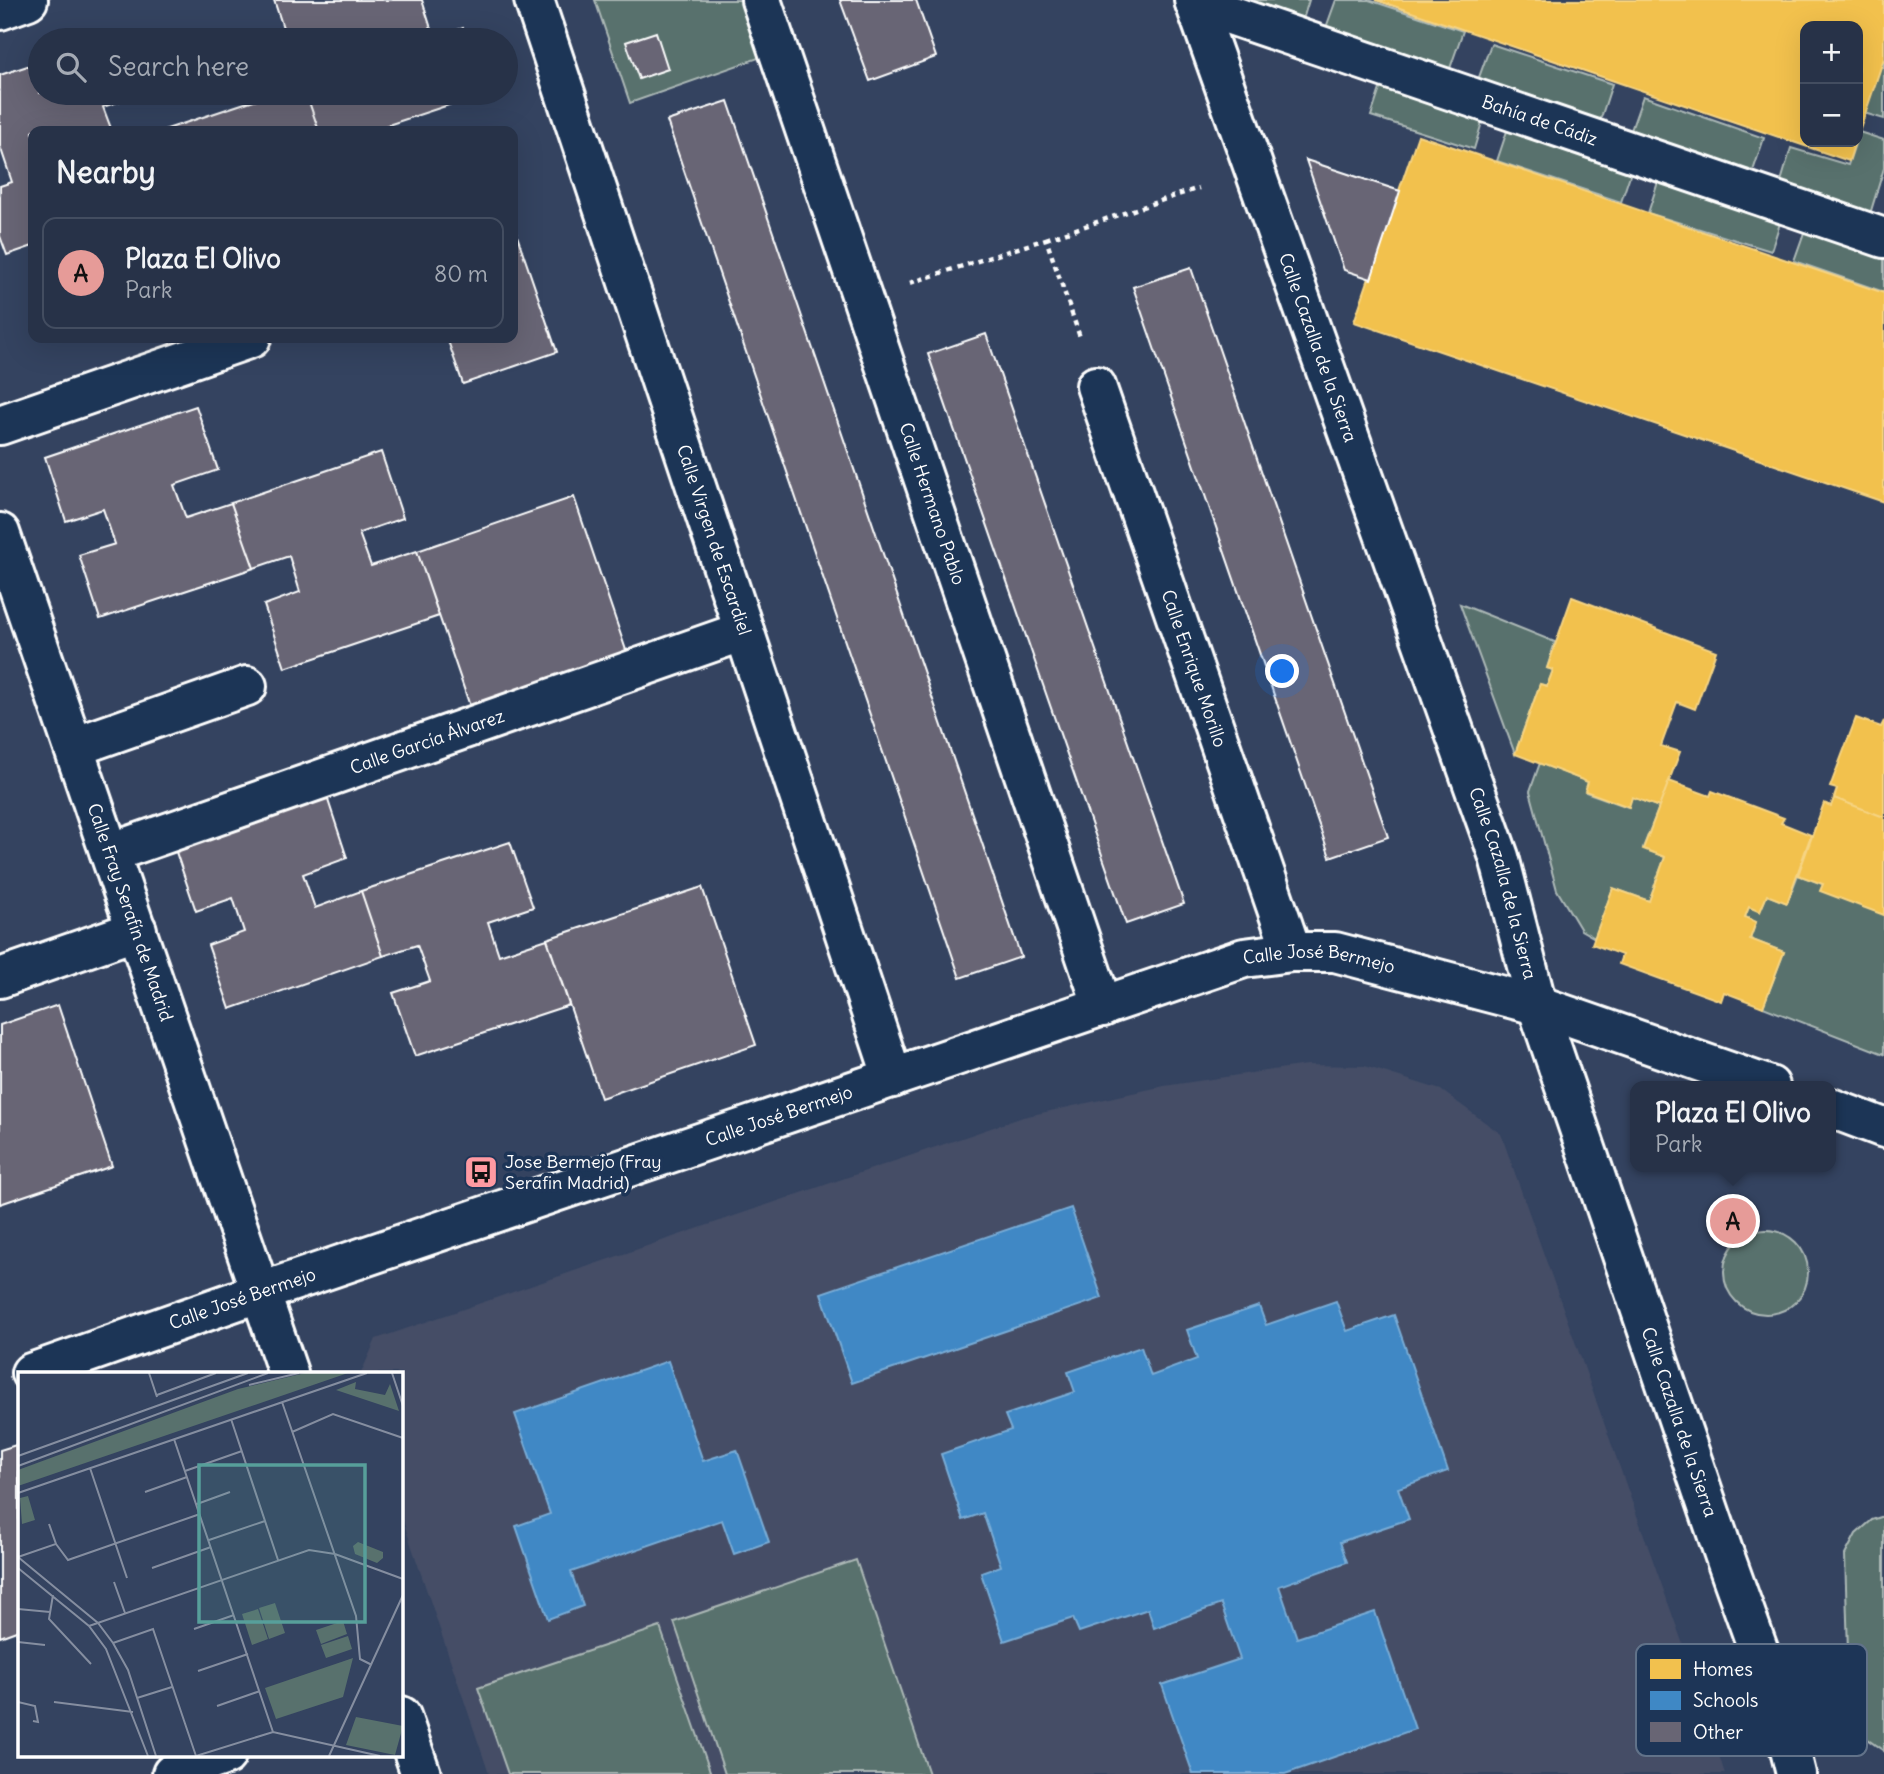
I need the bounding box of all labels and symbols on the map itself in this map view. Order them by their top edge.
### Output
street label: Bahía de Cádiz [1479,90,1601,151]
street label: Calle Cazalla de la Sierra [1274,250,1362,445]
street label: Calle Hermano Pablo [894,420,971,588]
street label: Calle Virgen de Escardiel [672,442,757,638]
street label: Calle Enrique Morillo [1156,587,1232,750]
your location [1265,654,1299,688]
street label: Calle García Álvarez [347,704,508,779]
street label: Calle Cazalla de la Sierra [1464,784,1542,982]
street label: Calle Fray Serafín de Madrid [83,800,179,1025]
street label: Calle José Bermejo [1241,940,1398,978]
street label: Calle José Bermejo [702,1080,856,1151]
place label: Jose Bermejo (Fray Serafin Madrid) [505,1150,662,1194]
bus stop icon: Jose Bermejo (Fray Serafin Madrid) [462,1153,500,1191]
pin: A [1710,1195,1756,1247]
street label: Calle José Bermejo [166,1262,319,1335]
street label: Calle Cazalla de la Sierra [1637,1324,1722,1520]
inset map [18,1372,402,1756]
legend [1636,1644,1867,1756]
text: Homes [1693,1657,1753,1681]
text: Schools [1693,1688,1758,1712]
text: Other [1693,1720,1743,1744]

